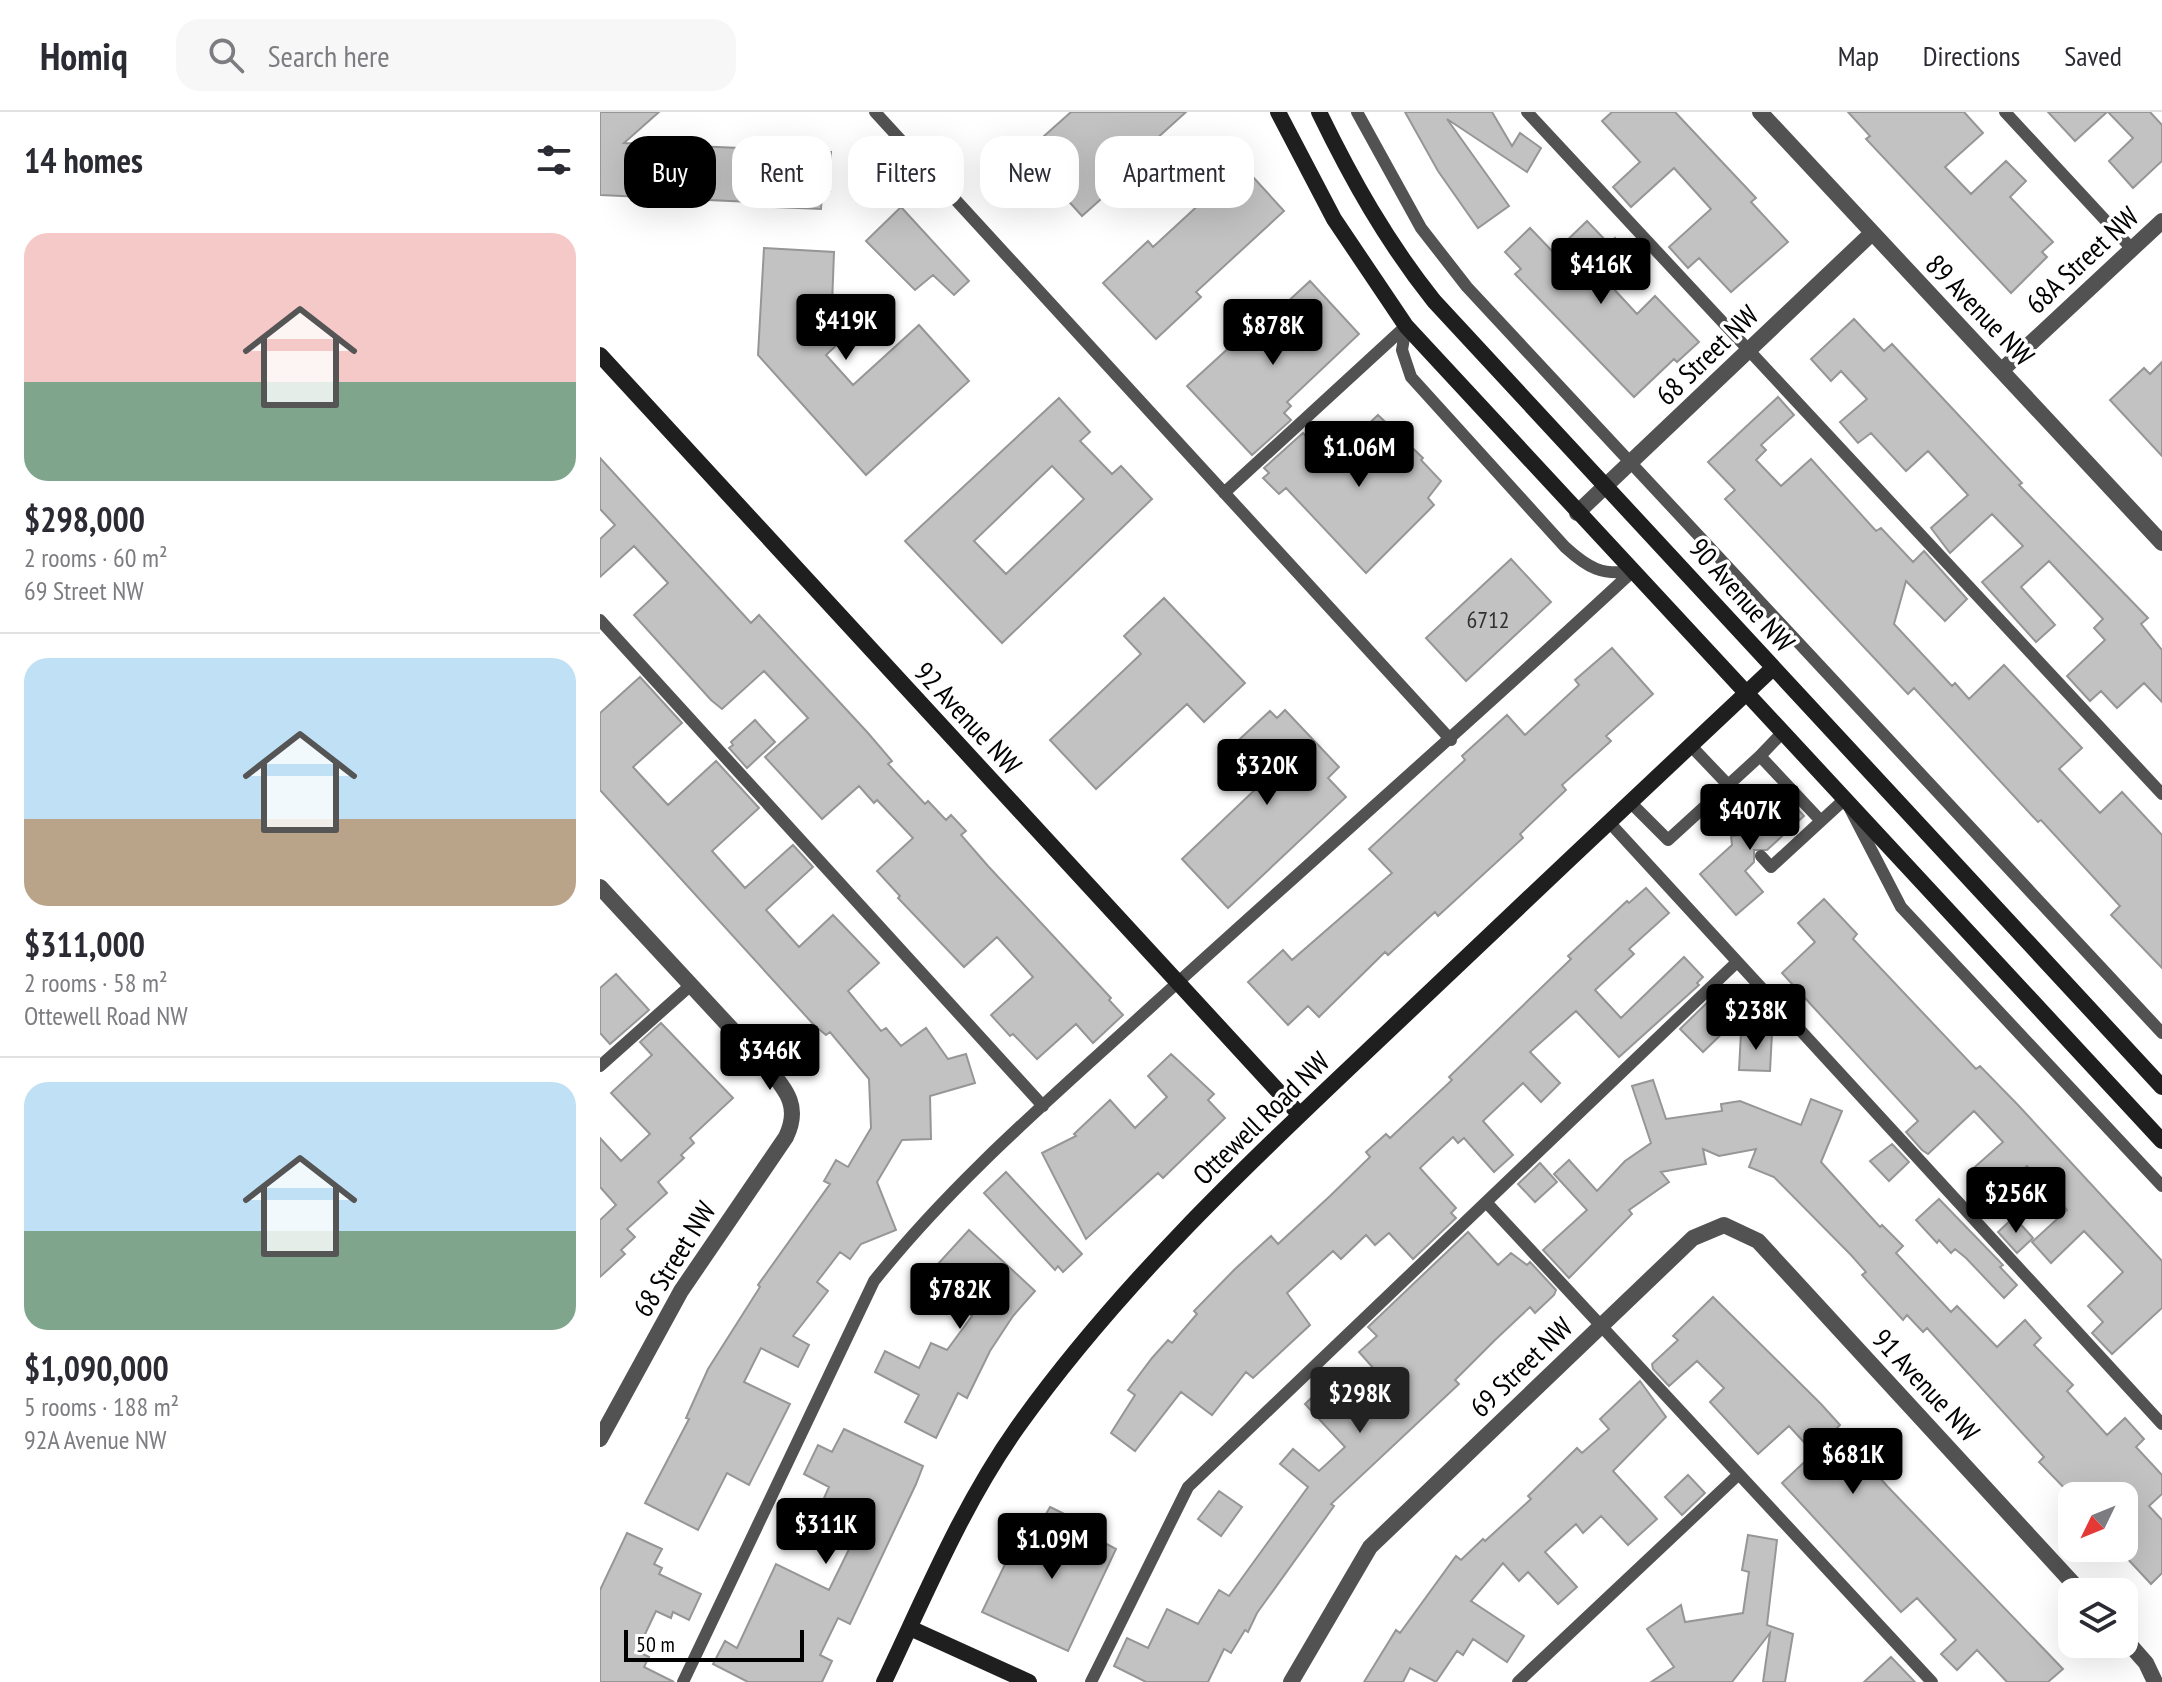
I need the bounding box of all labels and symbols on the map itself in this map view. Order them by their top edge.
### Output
street label: 68A Street NW [2017,198,2146,321]
pin: $416K [1545,238,1657,306]
street label: 89 Avenue NW [1918,246,2043,373]
pin: $419K [790,294,902,362]
street label: 68 Street NW [1647,296,1766,413]
pin: $878K [1217,299,1329,367]
pin: $1.06M [1294,421,1424,489]
street label: 90 Avenue NW [1681,530,1803,660]
house number: 6712 [1466,604,1510,635]
street label: 92 Avenue NW [907,653,1030,782]
pin: $320K [1211,739,1323,807]
pin: $407K [1694,784,1806,852]
pin: $238K [1700,984,1812,1052]
pin: $346K [714,1024,826,1092]
street label: Ottewell Road NW [1184,1043,1337,1192]
pin: $256K [1960,1167,2072,1235]
street label: 68 Street NW [624,1194,724,1323]
pin: $782K [904,1263,1016,1331]
street label: 69 Street NW [1461,1308,1580,1425]
street label: 91 Avenue NW [1865,1320,1988,1449]
pin: $298K [1304,1367,1416,1435]
pin: $681K [1797,1428,1909,1496]
north arrow [2058,1482,2138,1562]
pin: $311K [770,1498,882,1566]
pin: $1.09M [987,1513,1117,1581]
scale bar [624,1626,804,1662]

